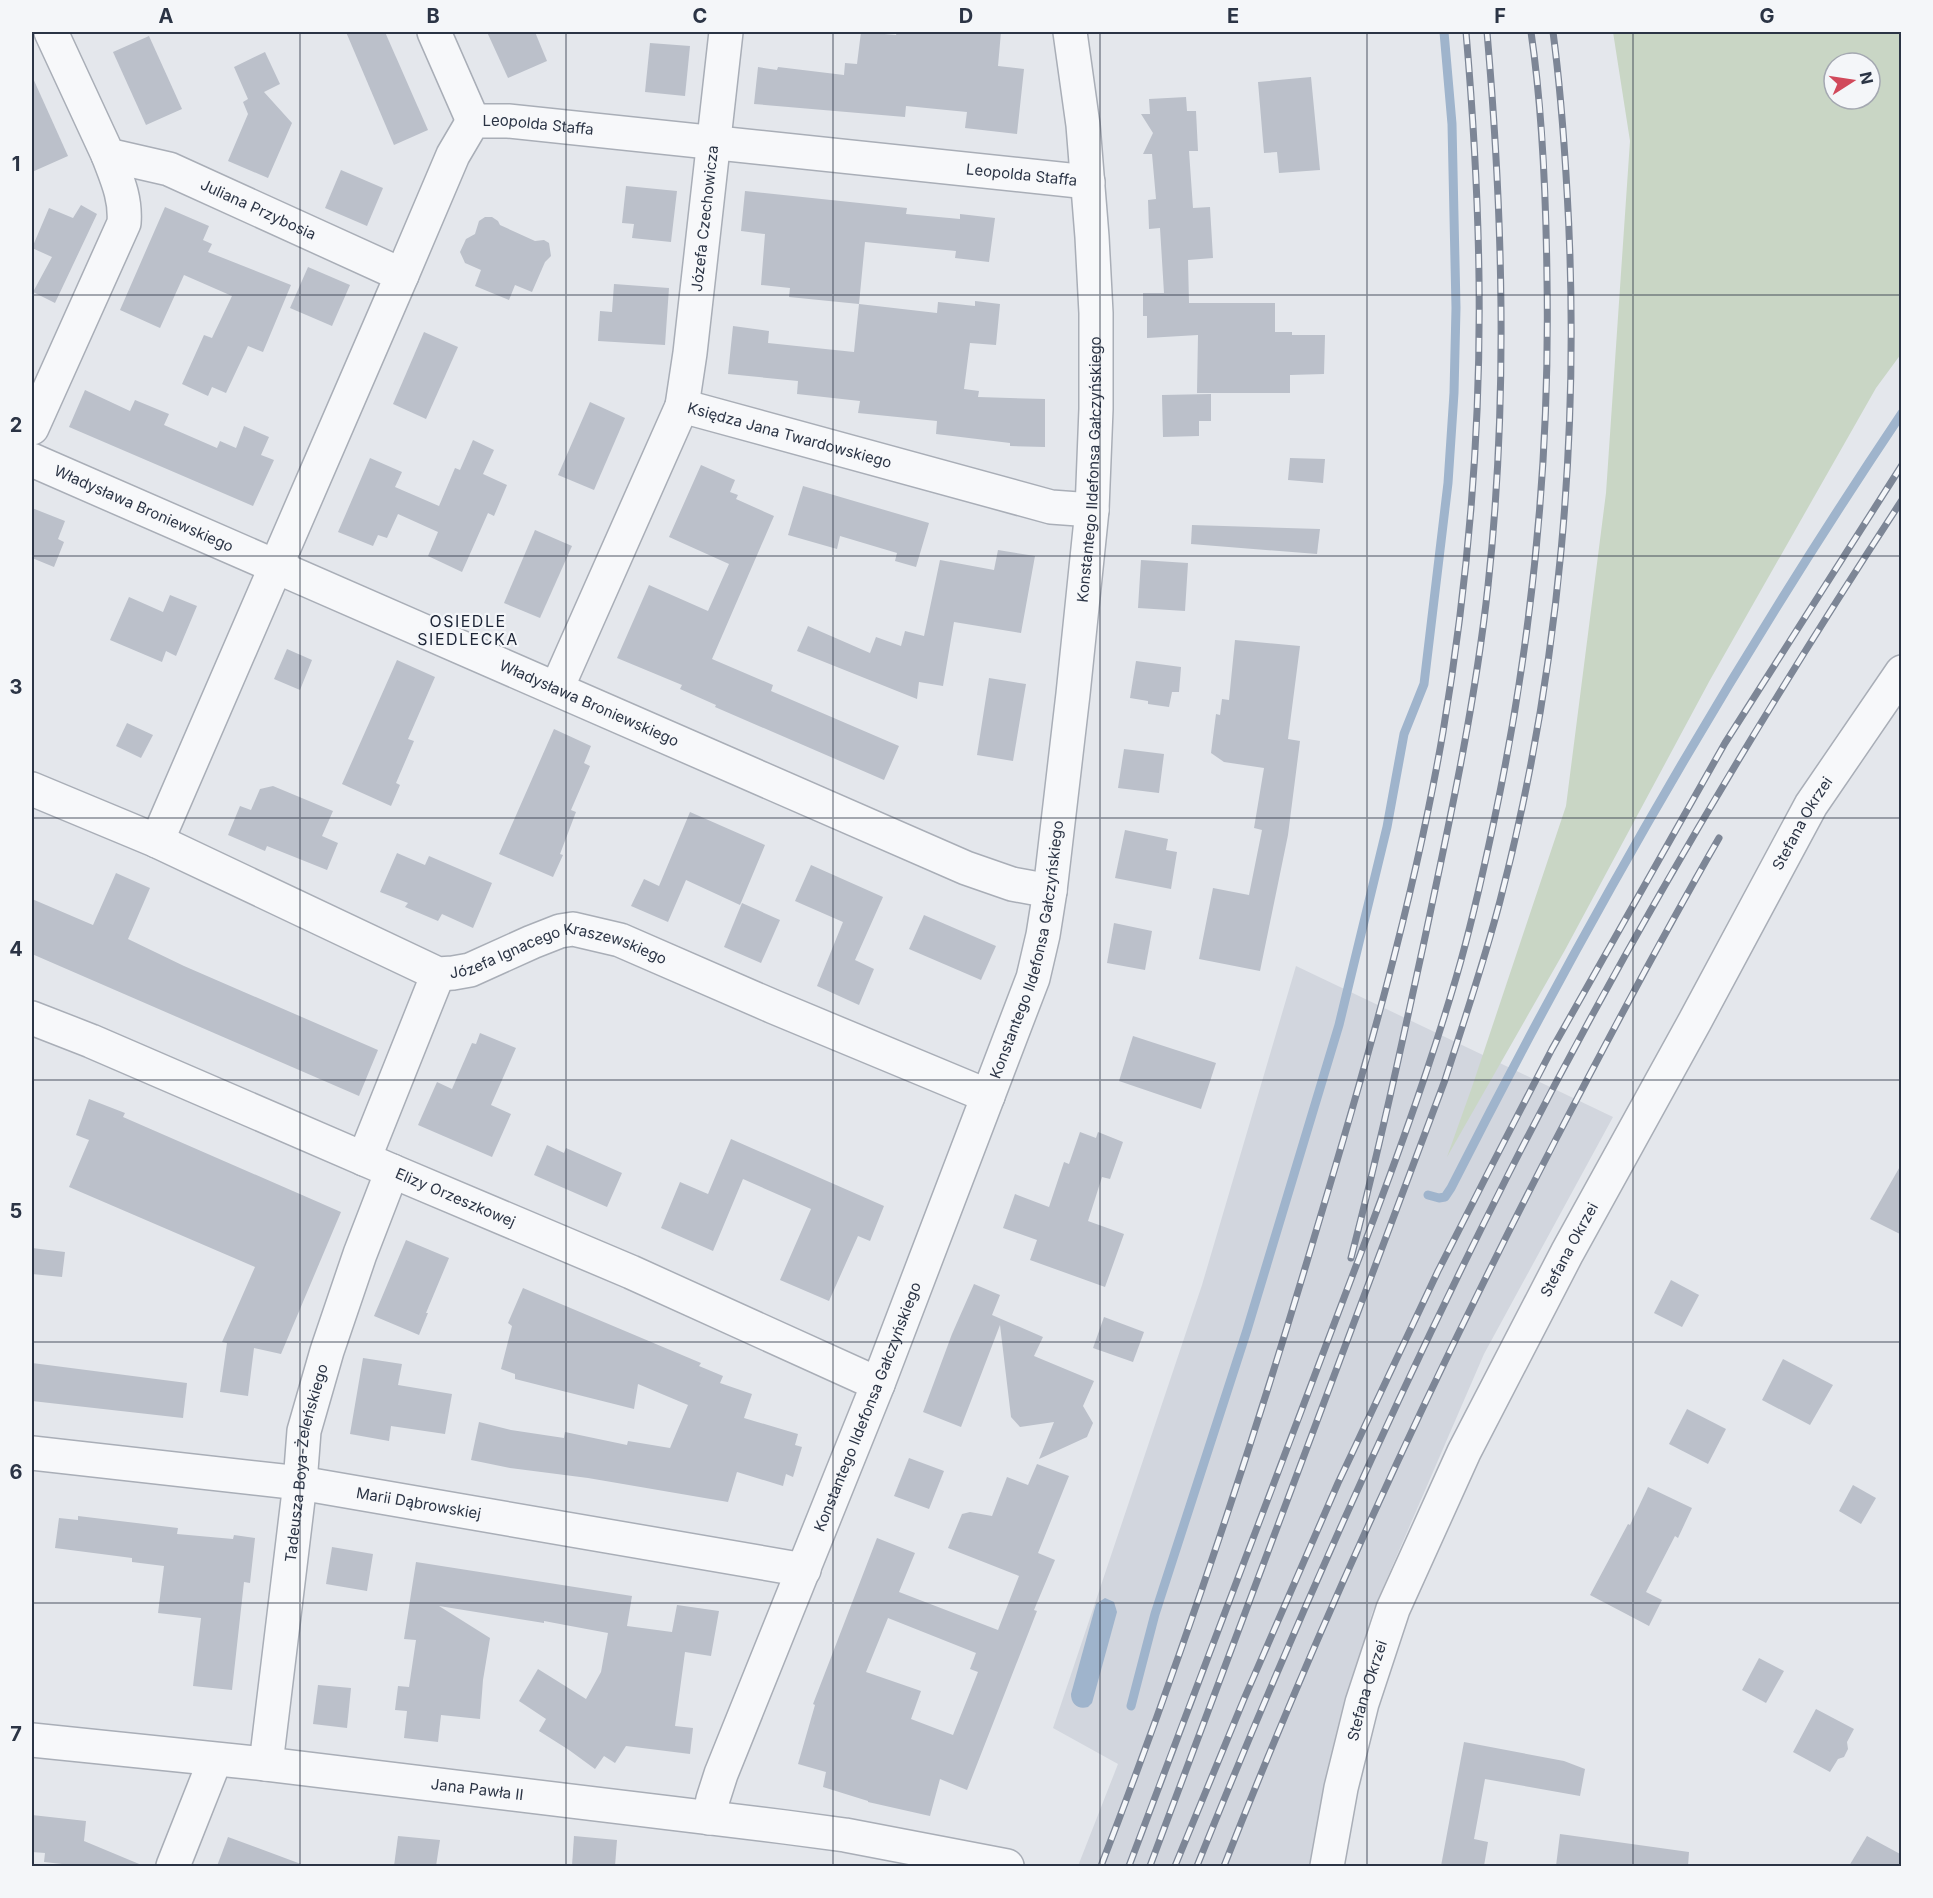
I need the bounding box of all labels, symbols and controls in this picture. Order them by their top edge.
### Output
text: A [159,4,174,28]
text: B [426,4,440,28]
text: C [693,4,707,28]
text: D [959,4,973,28]
text: E [1227,4,1239,28]
text: F [1494,4,1506,28]
text: G [1759,4,1775,28]
north arrow [1822,51,1882,111]
text: N [1856,70,1878,86]
street label: Leopolda Staffa [483,111,595,139]
street label: Józefa Czechowicza [687,144,722,293]
text: 1 [12,152,20,176]
street label: Leopolda Staffa [965,159,1078,190]
street label: Juliana Przybosia [197,175,319,244]
street label: Konstantego Ildefonsa Gałczyńskiego [1072,336,1105,603]
street label: Księdza Jana Twardowskiego [686,398,894,472]
text: 2 [10,413,22,437]
street label: Władysława Broniewskiego [51,461,237,556]
district label: OSIEDLE SIEDLECKA [417,611,519,649]
street label: Władysława Broniewskiego [497,655,682,750]
text: 3 [10,675,22,699]
street label: Stefana Okrzei [1768,773,1836,873]
street label: Konstantego Ildefonsa Gałczyńskiego [985,819,1067,1081]
text: Józefa Ignacego Kraszewskiego [448,919,670,982]
text: 4 [9,937,23,961]
street label: Józefa Ignacego Kraszewskiego [442,953,672,983]
street label: Elizy Orzeszkowej [393,1164,518,1231]
text: 5 [10,1199,22,1223]
street label: Stefana Okrzei [1536,1199,1602,1300]
street label: Konstantego Ildefonsa Gałczyńskiego [810,1279,925,1534]
street label: Tadeusza Boya-Żeleńskiego [281,1362,332,1563]
text: 6 [10,1460,23,1484]
street label: Marii Dąbrowskiej [355,1483,483,1523]
street label: Stefana Okrzei [1343,1638,1391,1743]
text: 7 [10,1722,22,1746]
street label: Jana Pawła II [430,1774,525,1804]

